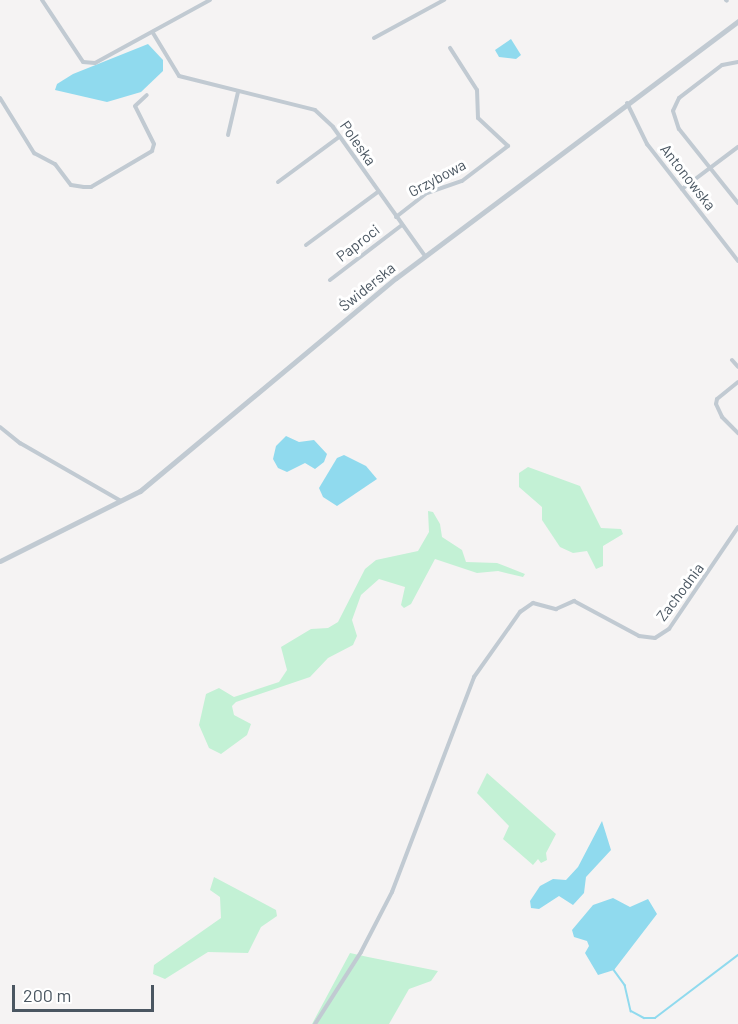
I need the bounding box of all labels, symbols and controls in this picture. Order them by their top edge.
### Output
street label: Poleska [336,117,380,169]
street label: Antonowska [657,140,719,214]
street label: Grzybowa [405,155,469,201]
street label: Paproci [333,221,383,265]
street label: Świderska [335,259,399,315]
street label: Zachodnia [652,560,708,624]
scale bar [15,973,158,1011]
text: 200 m [23,984,71,1006]

